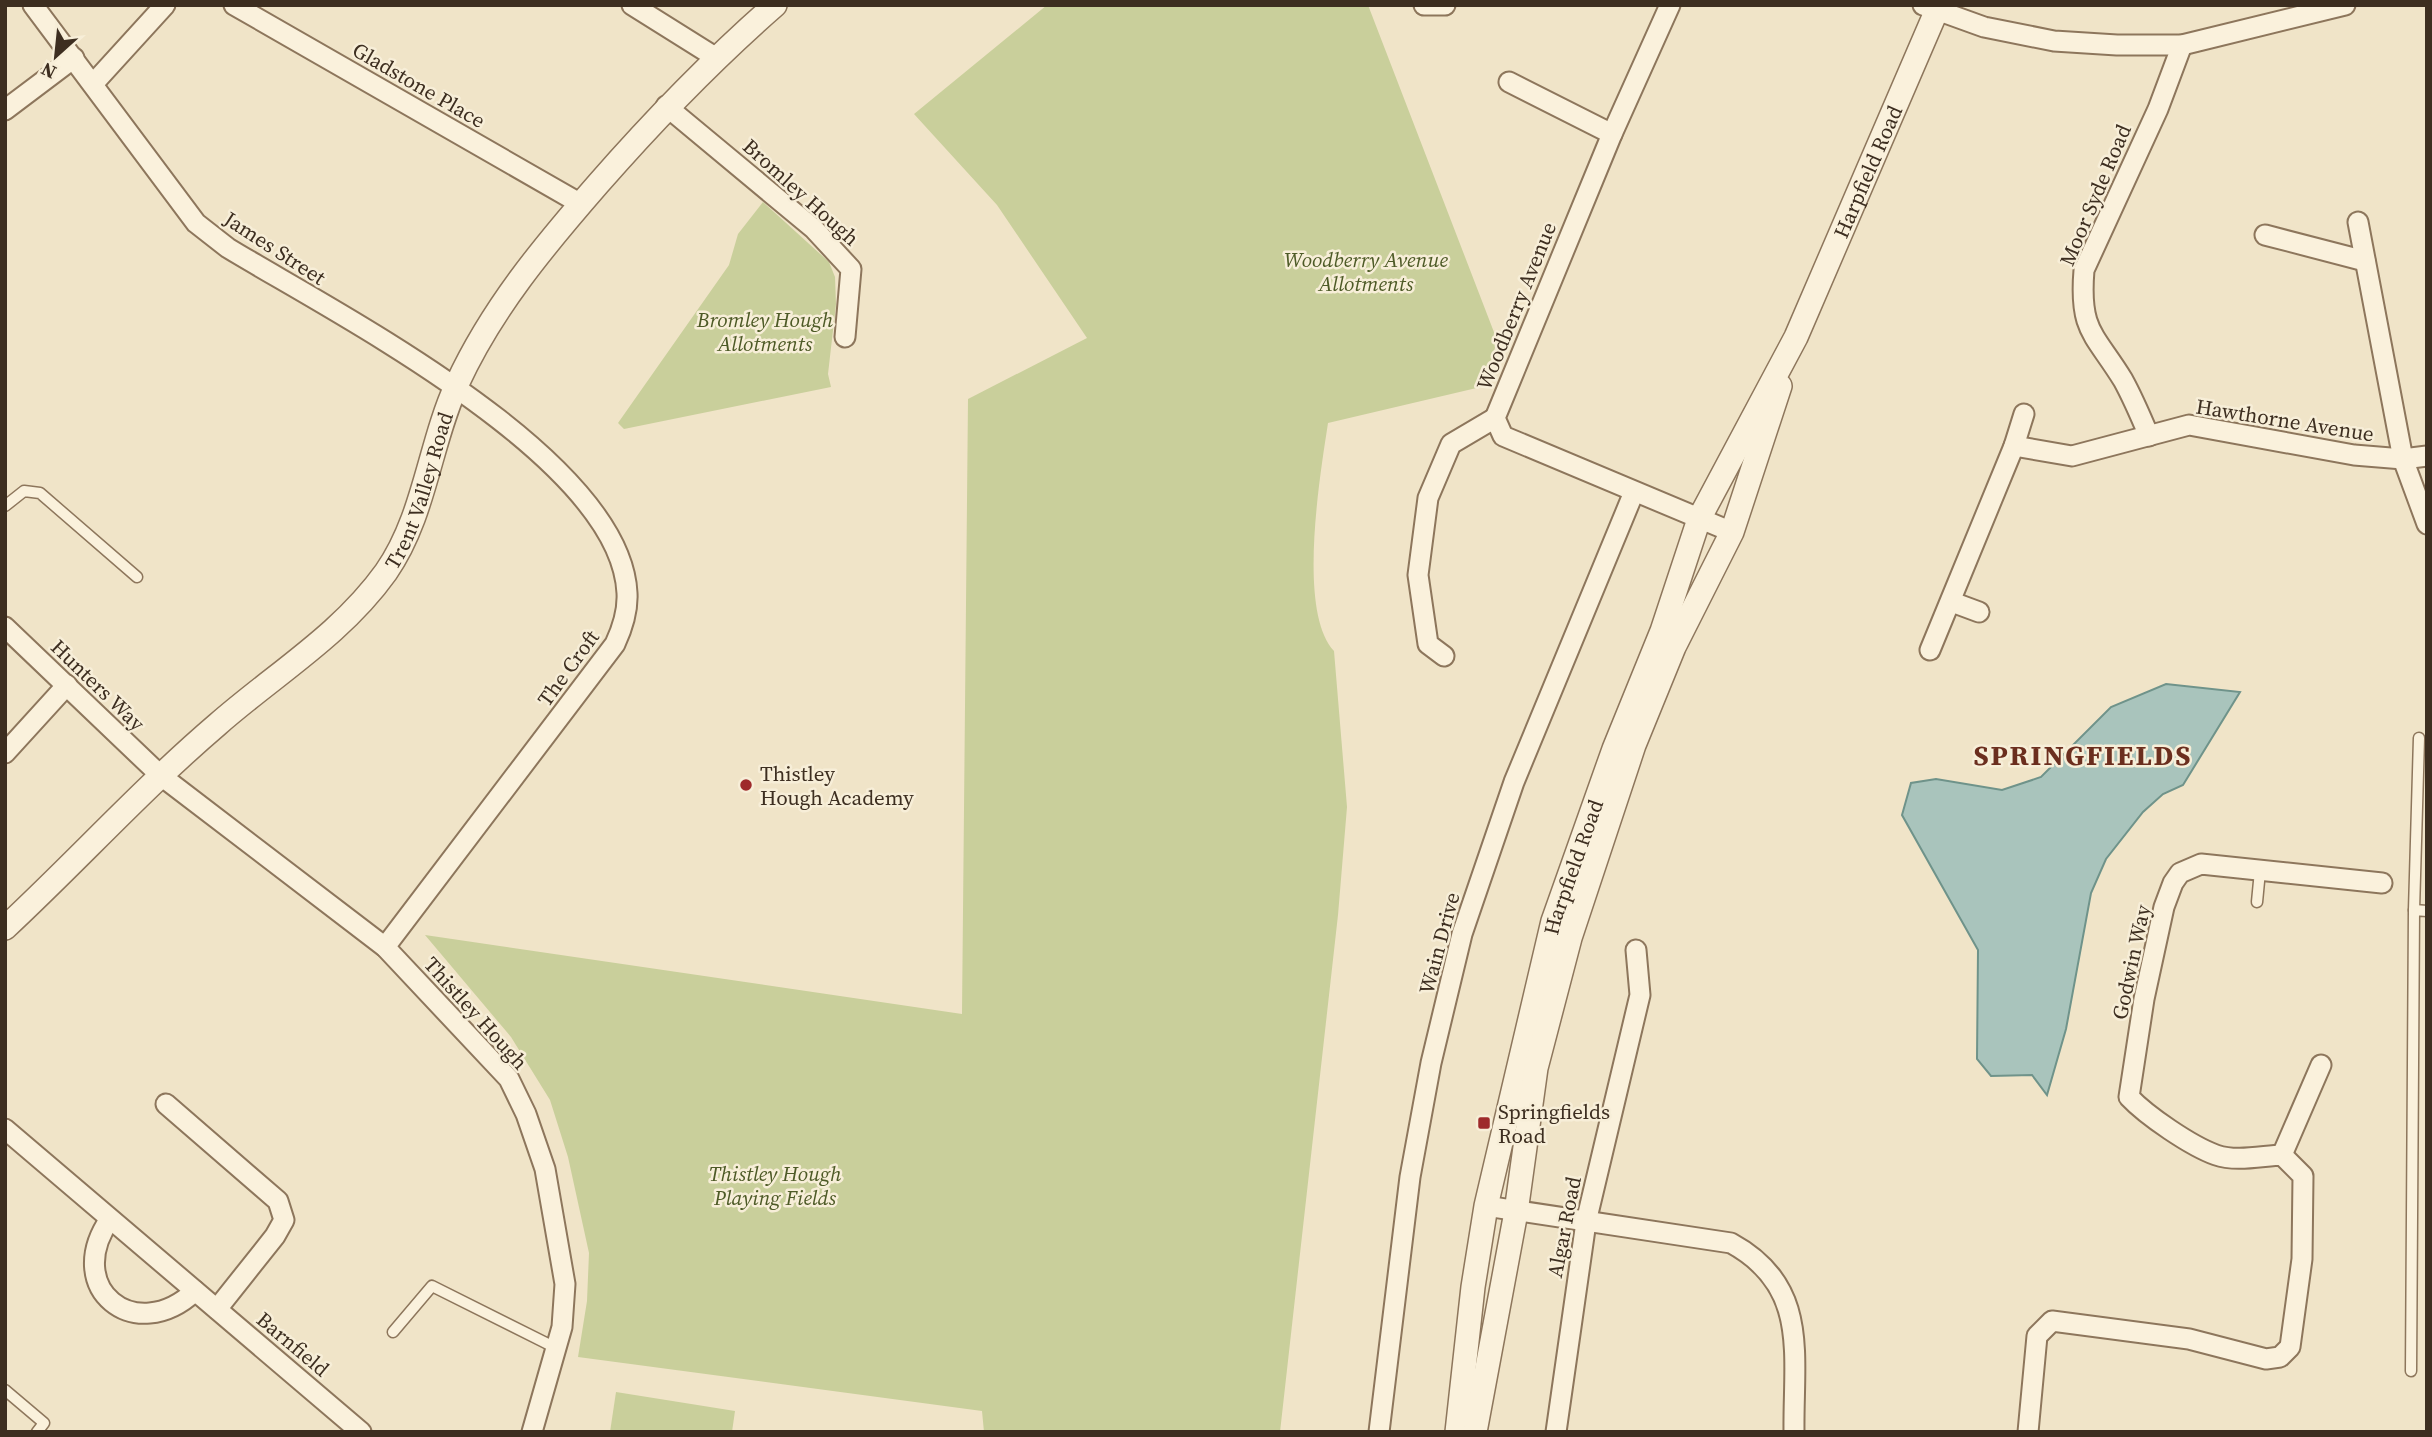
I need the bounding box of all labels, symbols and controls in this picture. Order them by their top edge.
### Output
north arrow [21,21,91,91]
street label: Gladstone Place [347,35,491,135]
text: N [36,56,60,86]
street label: Harpfield Road [1826,101,1909,242]
street label: Moor Syde Road [2052,120,2138,270]
street label: Bromley Hough [736,132,866,252]
street label: James Street [218,204,332,292]
street label: Woodberry Avenue [1469,218,1563,394]
park label: Woodberry Avenue Allotments [1284,245,1448,298]
park label: Bromley Hough Allotments [696,305,834,358]
street label: Hawthorne Avenue [2194,392,2376,448]
street label: Trent Valley Road [377,408,459,574]
street label: The Croft [530,624,606,712]
street label: Hunters Way [45,633,152,737]
district label: SPRINGFIELDS [1974,736,2192,774]
place label: Thistley Hough Academy [760,759,914,812]
marker: Thistley Hough Academy [738,777,754,793]
street label: Harpfield Road [1536,795,1610,938]
street label: Wain Drive [1412,889,1466,997]
street label: Godwin Way [2105,902,2157,1022]
street label: Thistley Hough [417,950,535,1076]
place label: Springfields Road [1498,1097,1610,1150]
marker: Springfields Road [1476,1115,1492,1131]
park label: Thistley Hough Playing Fields [709,1159,842,1212]
street label: Algar Road [1540,1174,1588,1280]
street label: Barnfield [250,1305,336,1383]

